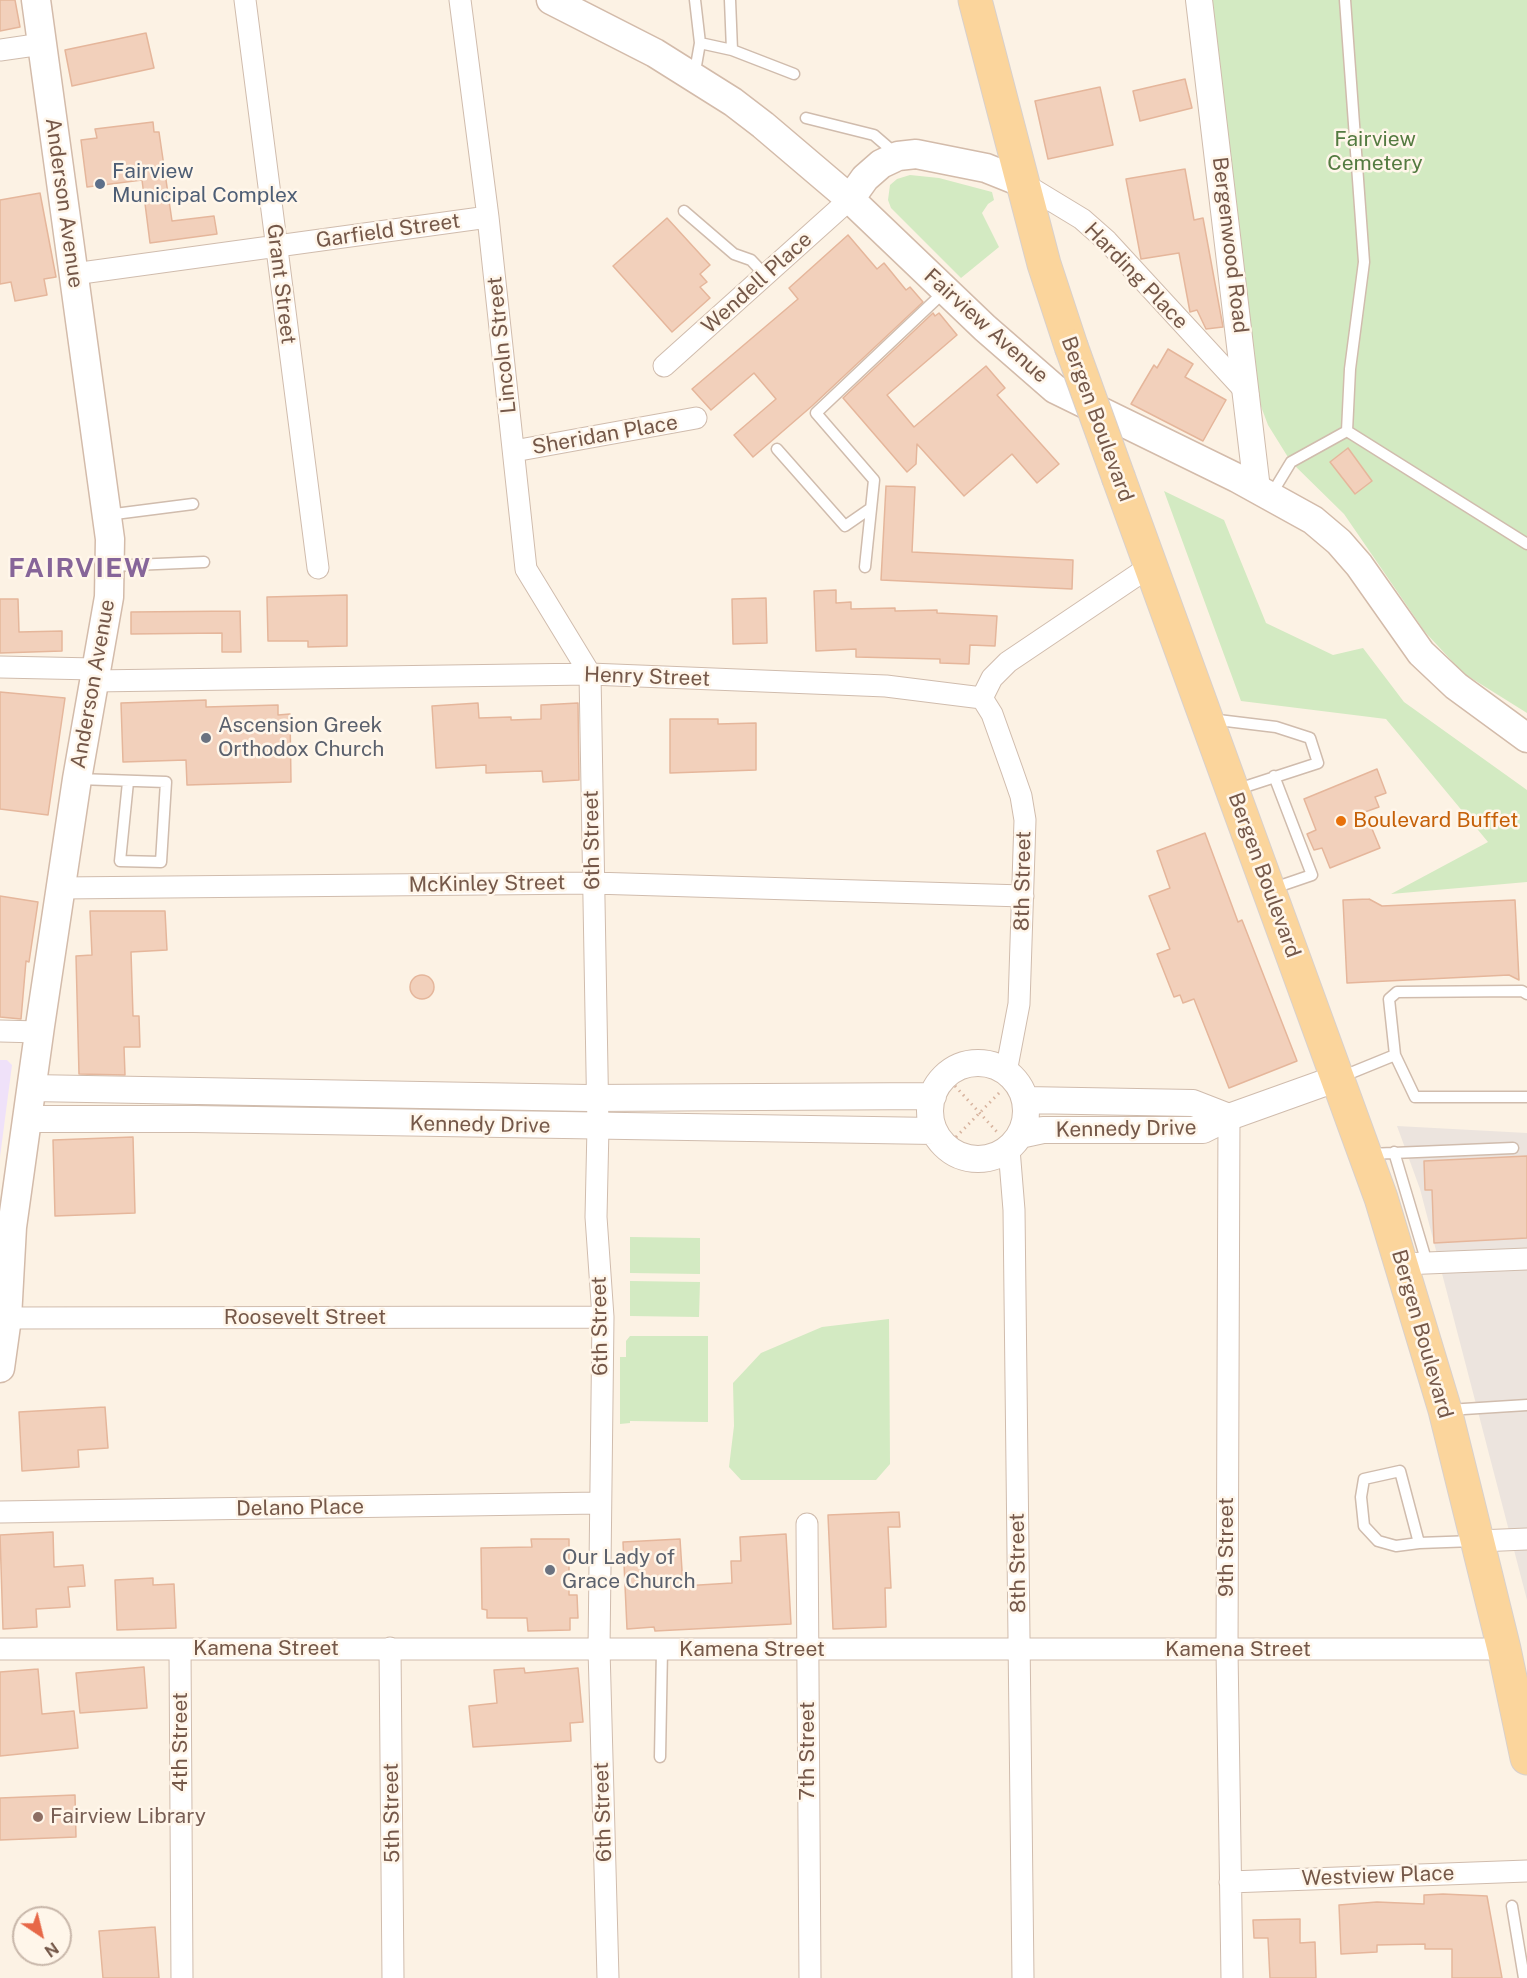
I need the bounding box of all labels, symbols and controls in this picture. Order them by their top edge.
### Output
street label: Anderson Avenue [40,116,88,290]
park label: Fairview Cemetery [1327,127,1423,177]
street label: Bergenwood Road [1207,155,1253,335]
place label: Fairview Municipal Complex [112,159,298,209]
marker: Fairview Municipal Complex [93,177,107,191]
street label: Garfield Street [314,208,462,254]
street label: Harding Place [1079,217,1193,335]
street label: Grant Street [261,222,301,346]
street label: Wendell Place [697,227,817,339]
street label: Fairview Avenue [919,263,1053,389]
street label: Lincoln Street [482,275,522,415]
street label: Bergen Boulevard [1055,333,1139,505]
street label: Sheridan Place [530,410,680,460]
district label: FAIRVIEW [8,553,152,585]
street label: Anderson Avenue [66,597,120,771]
street label: Henry Street [584,662,710,692]
place label: Ascension Greek Orthodox Church [218,713,384,763]
marker: Ascension Greek Orthodox Church [199,731,213,745]
street label: Bergen Boulevard [1222,789,1306,961]
street label: 6th Street [579,790,605,890]
place label: Boulevard Buffet [1353,808,1518,834]
marker: Boulevard Buffet [1334,814,1348,828]
street label: 8th Street [1010,831,1036,931]
street label: McKinley Street [408,870,566,898]
street label: Kennedy Drive [409,1111,551,1139]
street label: Kennedy Drive [1055,1115,1197,1143]
street label: Bergen Boulevard [1386,1247,1458,1421]
street label: 6th Street [587,1276,613,1376]
street label: Roosevelt Street [224,1305,386,1331]
street label: Delano Place [236,1494,364,1522]
street label: 9th Street [1214,1497,1240,1597]
street label: 8th Street [1005,1513,1031,1613]
place label: Our Lady of Grace Church [562,1545,695,1595]
marker: Our Lady of Grace Church [543,1563,557,1577]
street label: Kamena Street [193,1636,339,1662]
street label: Kamena Street [679,1637,825,1663]
street label: Kamena Street [1165,1637,1311,1663]
street label: 4th Street [168,1692,194,1792]
street label: 7th Street [795,1701,821,1801]
street label: 6th Street [589,1762,617,1862]
street label: 5th Street [379,1763,405,1863]
place label: Fairview Library [50,1804,206,1830]
marker: Fairview Library [31,1810,45,1824]
street label: Westview Place [1301,1861,1455,1891]
north arrow [12,1906,72,1966]
text: N [41,1938,62,1961]

